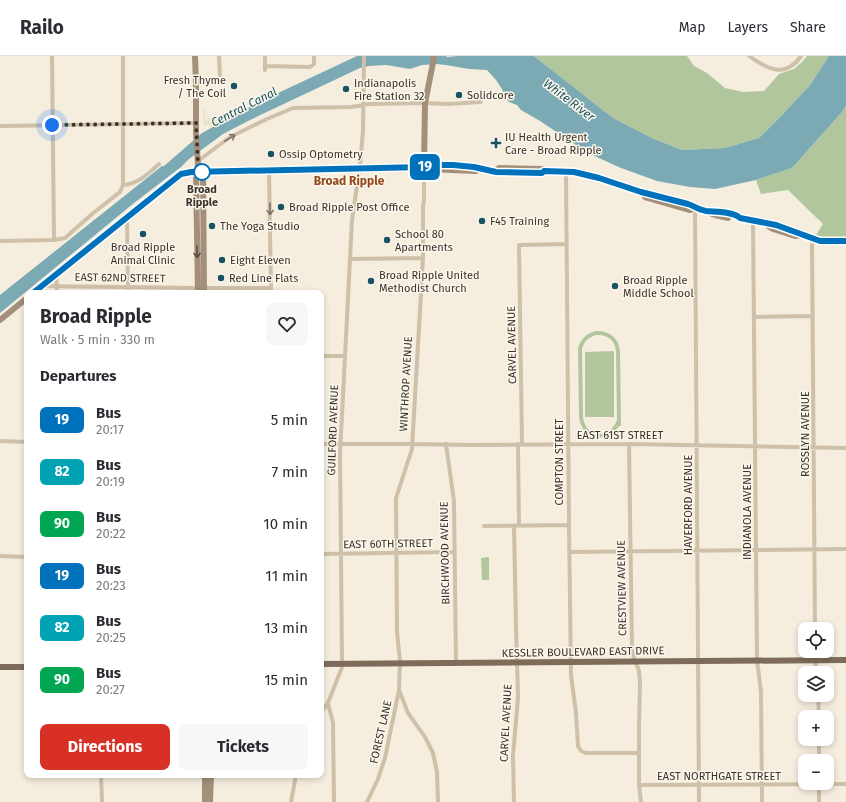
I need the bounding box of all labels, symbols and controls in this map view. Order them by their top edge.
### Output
text: Railo [20,16,64,39]
text: Map [679,19,705,36]
text: Layers [727,19,768,36]
text: Share [790,19,826,36]
place label: Fresh Thyme / The Coil [164,74,226,100]
water label: White River [541,76,598,124]
place label: Indianapolis Fire Station 32 [354,77,425,103]
marker: Fresh Thyme / The Coil [229,81,239,91]
water label: Central Canal [209,84,279,130]
marker: Indianapolis Fire Station 32 [341,84,351,94]
place label: Solidcore [467,89,514,102]
marker: Solidcore [454,90,464,100]
your location [42,115,62,135]
place label: IU Health Urgent Care - Broad Ripple [505,131,602,157]
one-way arrow [224,134,235,142]
marker: IU Health Urgent Care - Broad Ripple [490,137,502,149]
place label: Ossip Optometry [279,148,363,161]
marker: Ossip Optometry [266,149,276,159]
line badge: 19 [407,154,443,180]
text: 19 [418,158,432,175]
marker: Broad Ripple [193,163,211,181]
district label: Broad Ripple [314,174,385,188]
place label: Broad Ripple [186,183,218,209]
place label: Broad Ripple Post Office [289,201,409,214]
one-way arrow [266,202,274,215]
marker: Broad Ripple Post Office [276,202,286,212]
place label: F45 Training [490,215,549,228]
marker: F45 Training [477,216,487,226]
place label: The Yoga Studio [220,220,300,233]
marker: The Yoga Studio [207,221,217,231]
place label: School 80 Apartments [395,228,453,254]
marker: Broad Ripple Animal Clinic [138,229,148,239]
marker: School 80 Apartments [382,235,392,245]
place label: Broad Ripple Animal Clinic [111,241,175,267]
one-way arrow [193,245,201,258]
place label: Eight Eleven [230,254,291,267]
marker: Eight Eleven [217,255,227,265]
place label: Broad Ripple United Methodist Church [379,269,480,295]
street label: EAST 62ND STREET [74,271,166,285]
place label: Red Line Flats [229,272,298,285]
marker: Red Line Flats [216,273,226,283]
place label: Broad Ripple Middle School [623,274,694,300]
marker: Broad Ripple United Methodist Church [366,276,376,286]
marker: Broad Ripple Middle School [610,281,620,291]
button: heart [266,303,308,345]
text: Broad Ripple [40,305,152,328]
street label: CARVEL AVENUE [505,306,519,384]
text: Walk · 5 min · 330 m [40,332,155,347]
street label: WINTHROP AVENUE [397,336,415,432]
text: Departures [40,367,117,385]
street label: GUILFORD AVENUE [325,384,341,476]
street label: ROSSLYN AVENUE [799,391,812,477]
text: Bus [96,404,121,422]
text: 19 [55,411,69,428]
text: 5 min [271,411,308,429]
street label: COMPTON STREET [553,418,566,506]
text: 20:17 [96,422,124,437]
street label: EAST 61ST STREET [577,429,664,442]
street label: HAVERFORD AVENUE [682,455,695,555]
text: Bus [96,456,121,474]
text: 82 [54,463,70,480]
text: 7 min [271,463,308,481]
street label: INDIANOLA AVENUE [741,464,754,560]
text: 20:19 [96,474,125,489]
street label: BIRCHWOOD AVENUE [438,501,452,605]
text: Bus [96,508,121,526]
text: 90 [54,515,70,532]
text: 10 min [263,515,308,533]
text: 20:22 [96,526,126,541]
street label: EAST 60TH STREET [343,537,433,551]
street label: CRESTVIEW AVENUE [615,540,629,636]
text: Bus [96,560,121,578]
text: 19 [55,567,69,584]
text: 11 min [265,567,308,585]
text: 20:23 [96,578,126,593]
text: Bus [96,612,121,630]
text: 82 [54,619,70,636]
text: 13 min [264,619,308,637]
map controls [798,622,834,790]
button: locate [798,622,834,658]
text: 20:25 [96,630,126,645]
street label: KESSLER BOULEVARD EAST DRIVE [502,644,664,660]
text: Bus [96,664,121,682]
button: layers [798,666,834,702]
text: 90 [54,671,70,688]
text: 15 min [264,671,308,689]
text: 20:27 [96,682,125,697]
street label: CARVEL AVENUE [497,683,515,762]
street label: FOREST LANE [367,699,395,765]
button: + [798,710,834,746]
button: Directions [40,724,170,770]
button: Tickets [178,724,308,770]
button: − [798,754,834,790]
street label: EAST NORTHGATE STREET [657,770,781,783]

